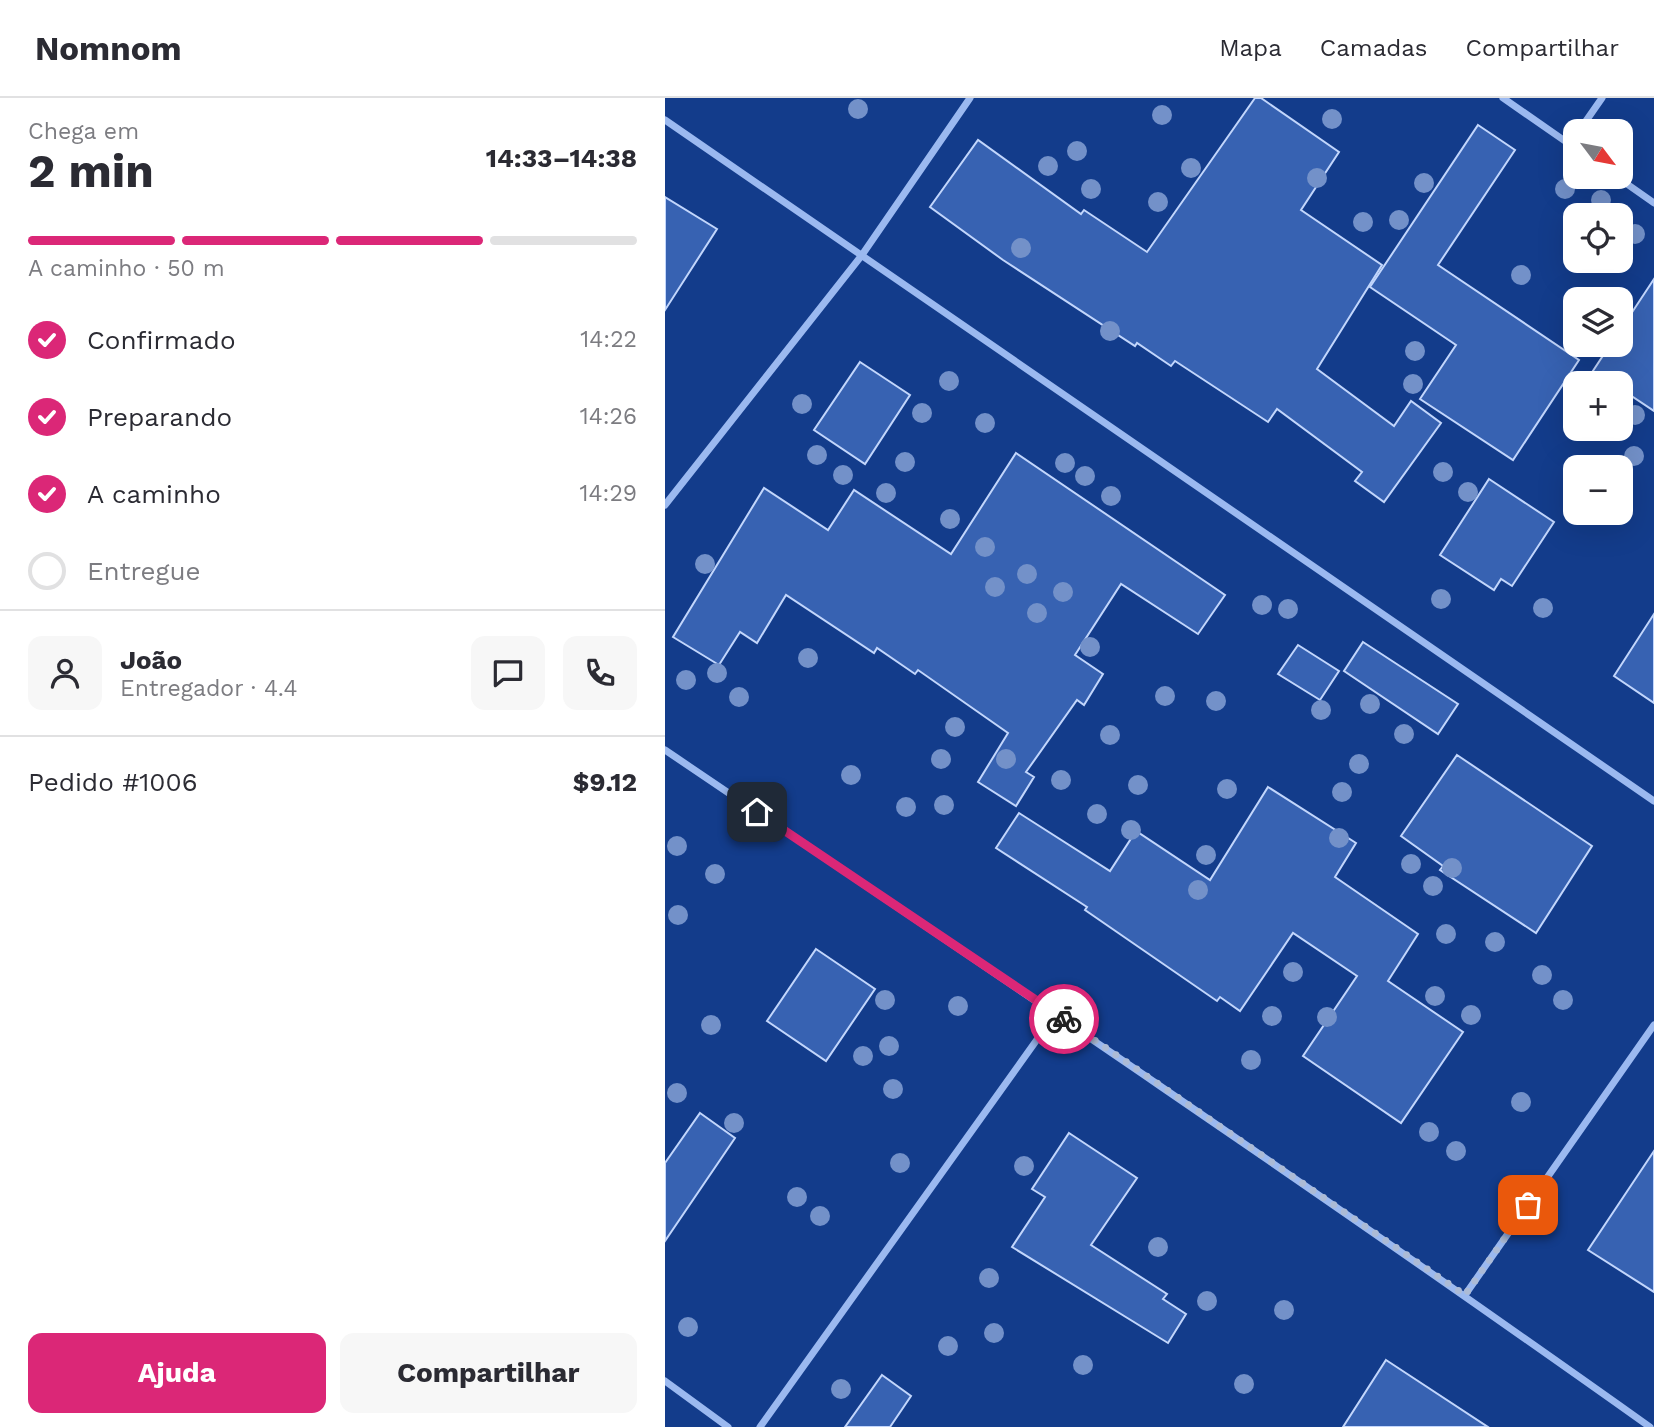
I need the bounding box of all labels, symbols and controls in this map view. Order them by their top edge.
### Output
text: Nomnom [35,29,181,68]
text: Mapa [1219,34,1282,62]
text: Camadas [1320,34,1428,62]
text: Compartilhar [1466,34,1619,62]
text: Chega em [28,118,139,145]
north arrow [1563,119,1633,189]
map controls [1563,119,1633,525]
text: 14:33–14:38 [486,143,637,173]
text: 2 min [28,144,154,198]
button: locate [1563,203,1633,273]
text: A caminho · 50 m [28,255,225,282]
button: layers [1563,287,1633,357]
icon: check [28,321,66,359]
text: Confirmado [87,325,236,355]
text: 14:22 [580,326,637,353]
button: + [1563,371,1633,441]
icon: check [28,398,66,436]
text: Preparando [87,402,232,432]
text: 14:26 [580,403,637,430]
button: − [1563,455,1633,525]
icon: check [28,475,66,513]
text: A caminho [87,479,221,509]
text: 14:29 [580,480,637,507]
text: Entregue [87,556,200,586]
button: person [28,636,102,710]
button: chat [471,636,545,710]
button: phone [563,636,637,710]
text: João [120,645,182,675]
text: Entregador · 4.4 [120,675,298,702]
text: Pedido #1006 [28,767,198,797]
text: $9.12 [573,767,637,797]
pin [727,782,787,842]
icon: home [738,793,776,831]
courier [1029,984,1099,1054]
icon: bike [1045,1000,1083,1038]
pin [1498,1175,1558,1235]
icon: bag [1509,1186,1547,1224]
button: Ajuda [28,1333,326,1413]
button: Compartilhar [340,1333,637,1413]

